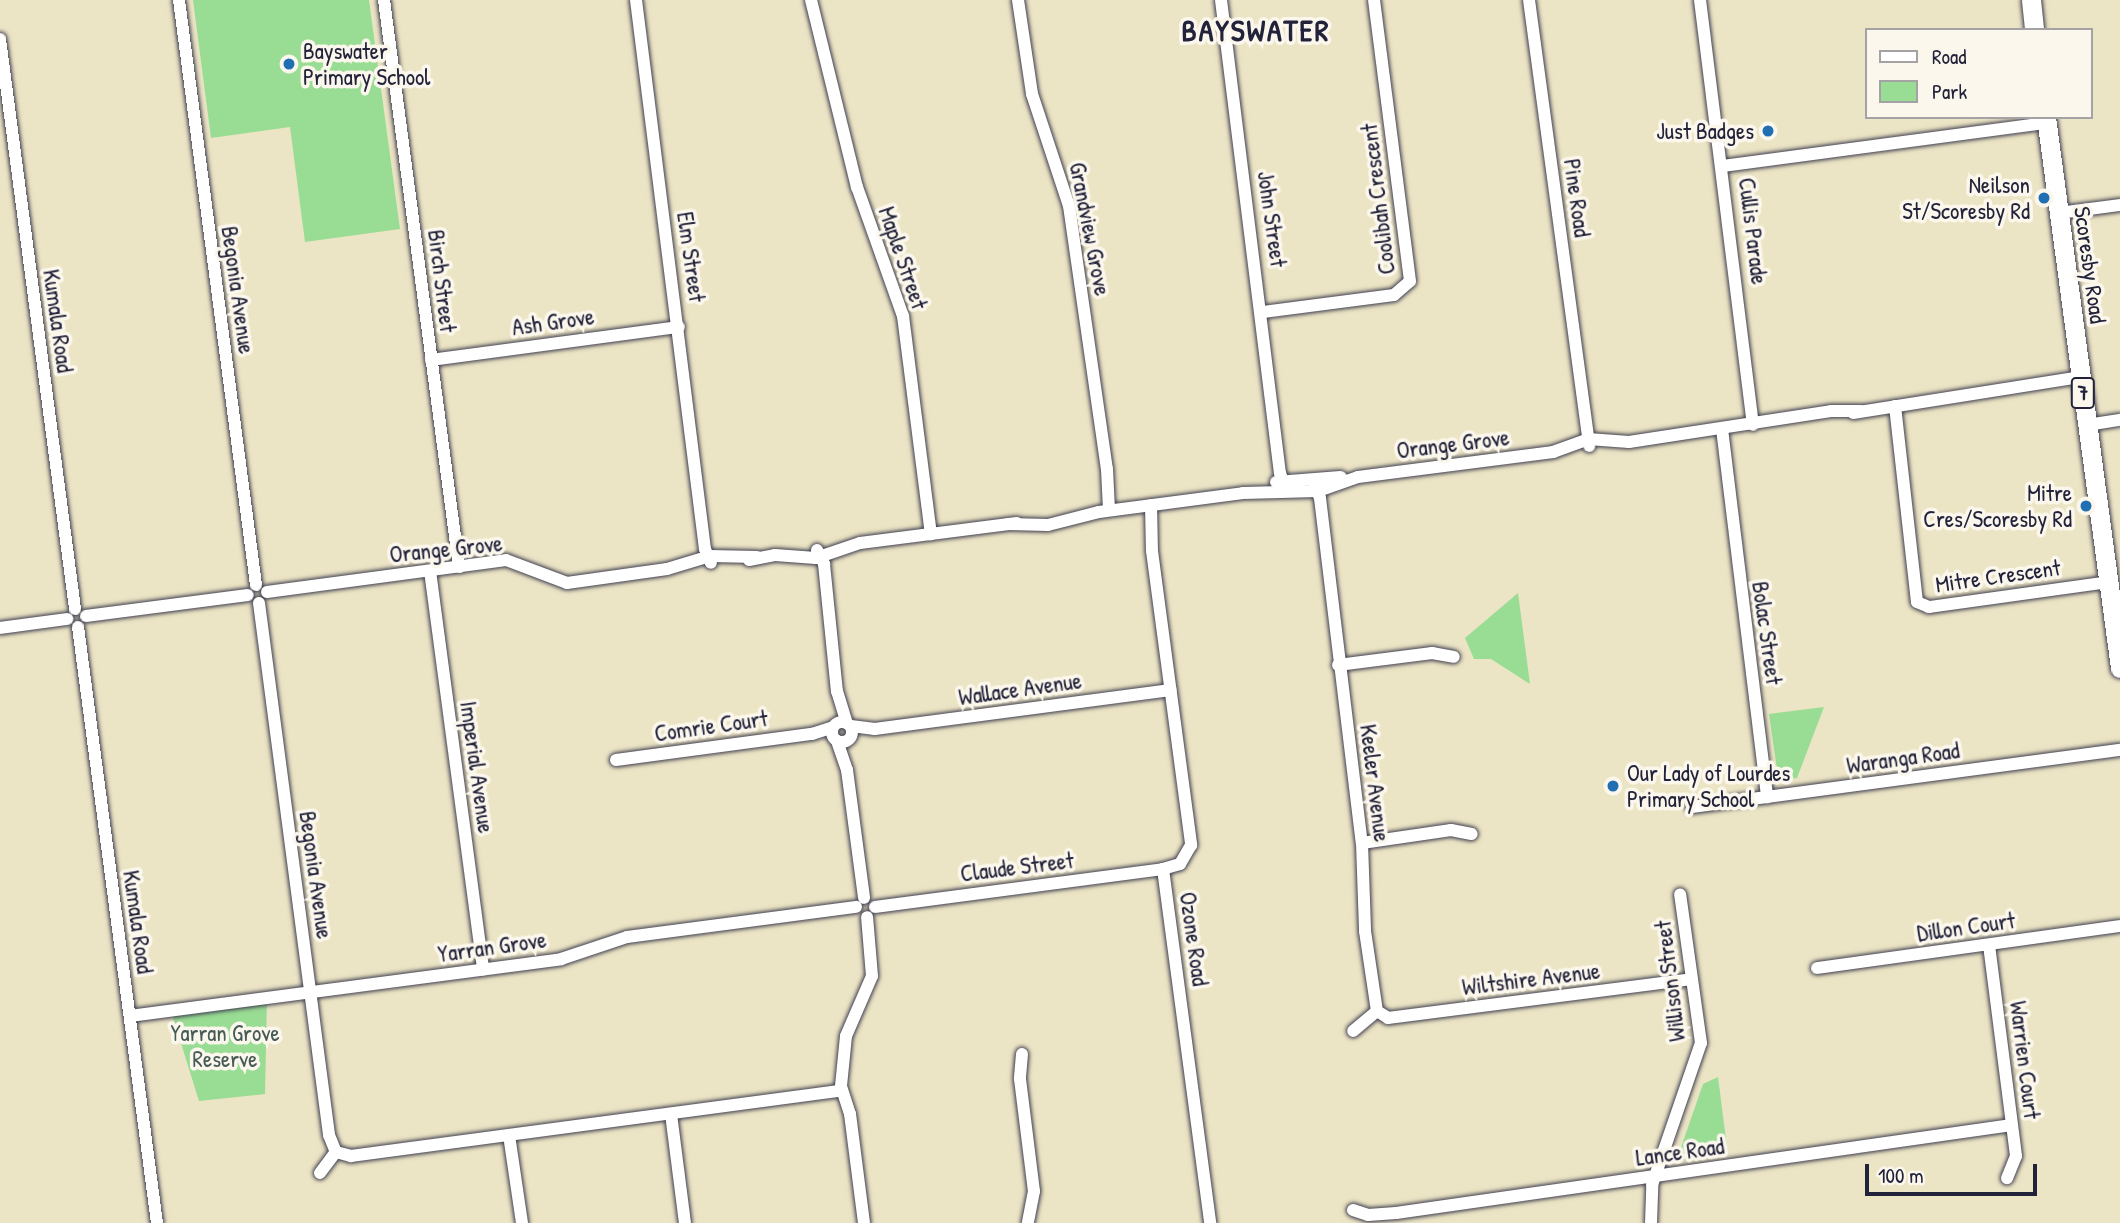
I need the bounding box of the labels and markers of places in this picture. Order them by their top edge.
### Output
place label: Bayswater Primary School [303,37,430,91]
marker: Bayswater Primary School [281,56,297,72]
place label: Just Badges [1656,117,1754,145]
marker: Just Badges [1760,123,1776,139]
place label: Neilson St/Scoresby Rd [1902,171,2030,225]
marker: Neilson St/Scoresby Rd [2036,190,2052,206]
place label: Mitre Cres/Scoresby Rd [1923,479,2072,533]
marker: Mitre Cres/Scoresby Rd [2078,498,2094,514]
place label: Our Lady of Lourdes Primary School [1627,759,1790,813]
marker: Our Lady of Lourdes Primary School [1605,778,1621,794]

